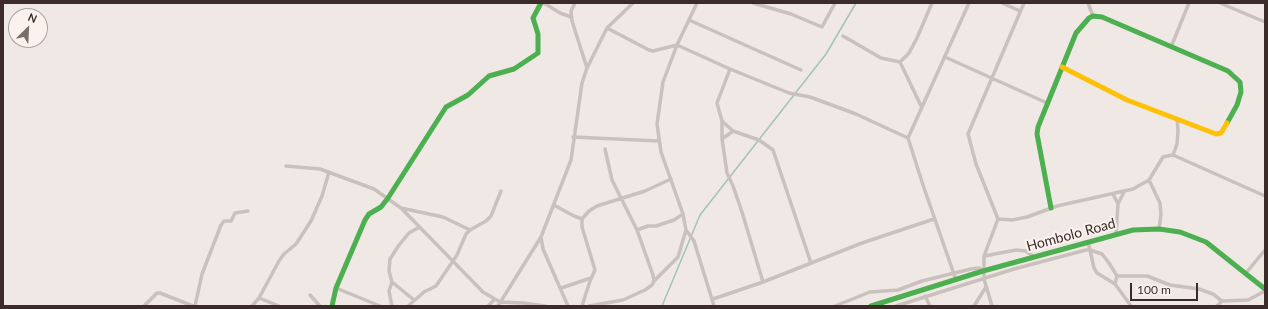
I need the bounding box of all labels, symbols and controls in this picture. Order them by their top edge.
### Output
north arrow [8,8,48,48]
text: N [26,10,39,25]
street label: Hombolo Road [1025,215,1117,255]
scale bar [1132,275,1200,301]
text: 100 m [1137,282,1171,297]

